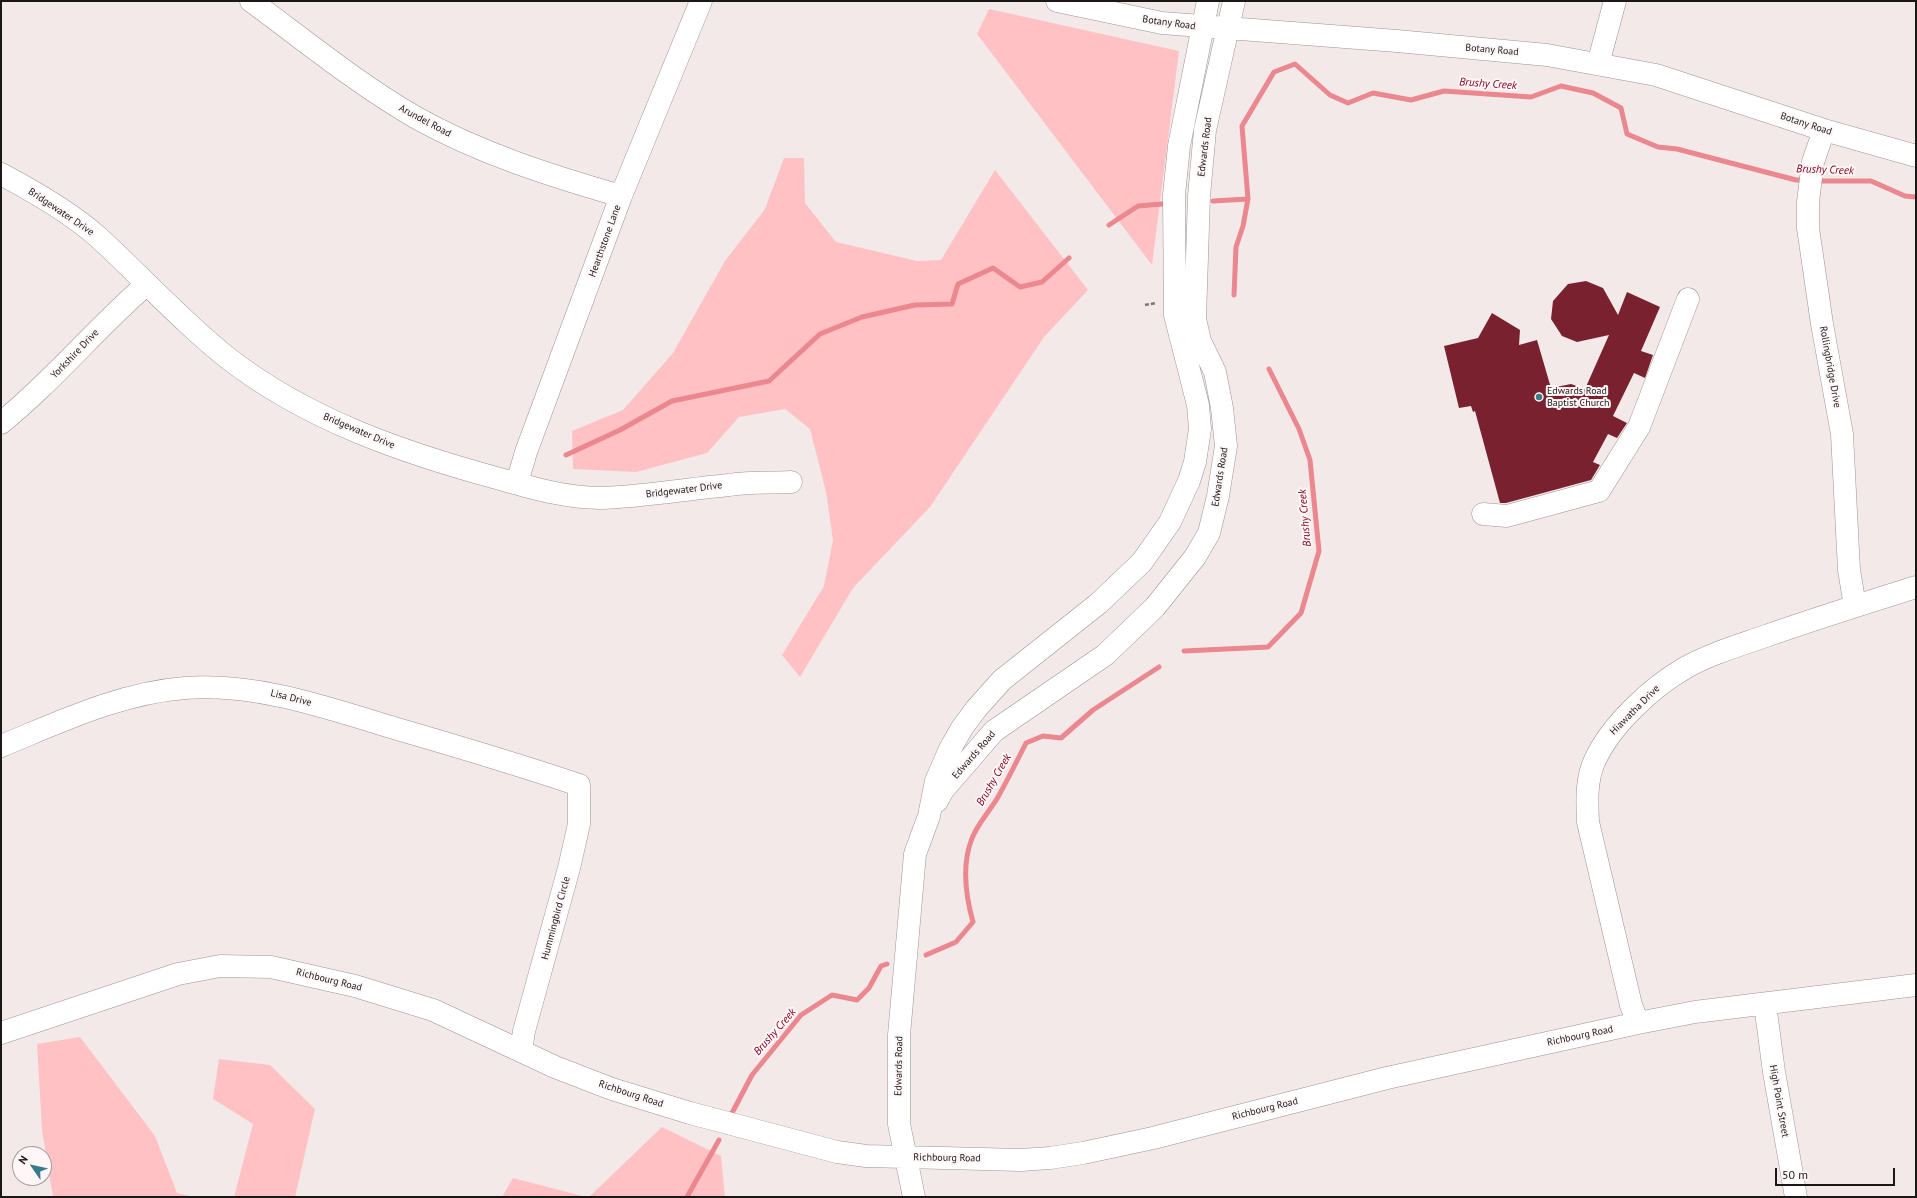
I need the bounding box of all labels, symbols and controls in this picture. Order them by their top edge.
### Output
street label: Botany Road [1142,13,1196,33]
street label: Botany Road [1465,42,1519,58]
water label: Brushy Creek [1459,75,1517,93]
street label: Arundel Road [397,102,453,140]
street label: Botany Road [1779,110,1833,138]
street label: Edwards Road [1195,117,1215,177]
water label: Brushy Creek [1796,162,1854,178]
street label: Bridgewater Drive [26,186,96,238]
street label: Hearthstone Lane [586,203,624,279]
street label: Rollingbridge Drive [1817,325,1843,409]
street label: Yorkshire Drive [48,327,102,381]
place label: Edwards Road Baptist Church [1547,385,1609,408]
marker: Edwards Road Baptist Church [1534,392,1544,402]
street label: Bridgewater Drive [321,410,397,452]
street label: Edwards Road [1209,446,1231,508]
street label: Bridgewater Drive [645,479,723,501]
water label: Brushy Creek [1296,489,1314,547]
street label: Hiawatha Drive [1608,683,1662,737]
street label: Lisa Drive [269,687,313,709]
street label: Edwards Road [950,728,998,782]
water label: Brushy Creek [974,752,1014,808]
street label: Hummingbird Circle [539,875,573,961]
street label: Richbourg Road [295,966,363,994]
water label: Brushy Creek [751,1006,799,1058]
street label: Richbourg Road [1546,1023,1614,1049]
street label: Edwards Road [892,1036,906,1096]
street label: High Point Street [1767,1064,1791,1138]
street label: Richbourg Road [597,1078,665,1110]
street label: Richbourg Road [1231,1095,1299,1123]
north arrow [12,1146,52,1186]
street label: Richbourg Road [913,1151,981,1165]
text: N [15,1153,31,1167]
scale bar [1777,1160,1897,1186]
text: 50 m [1782,1167,1808,1182]

